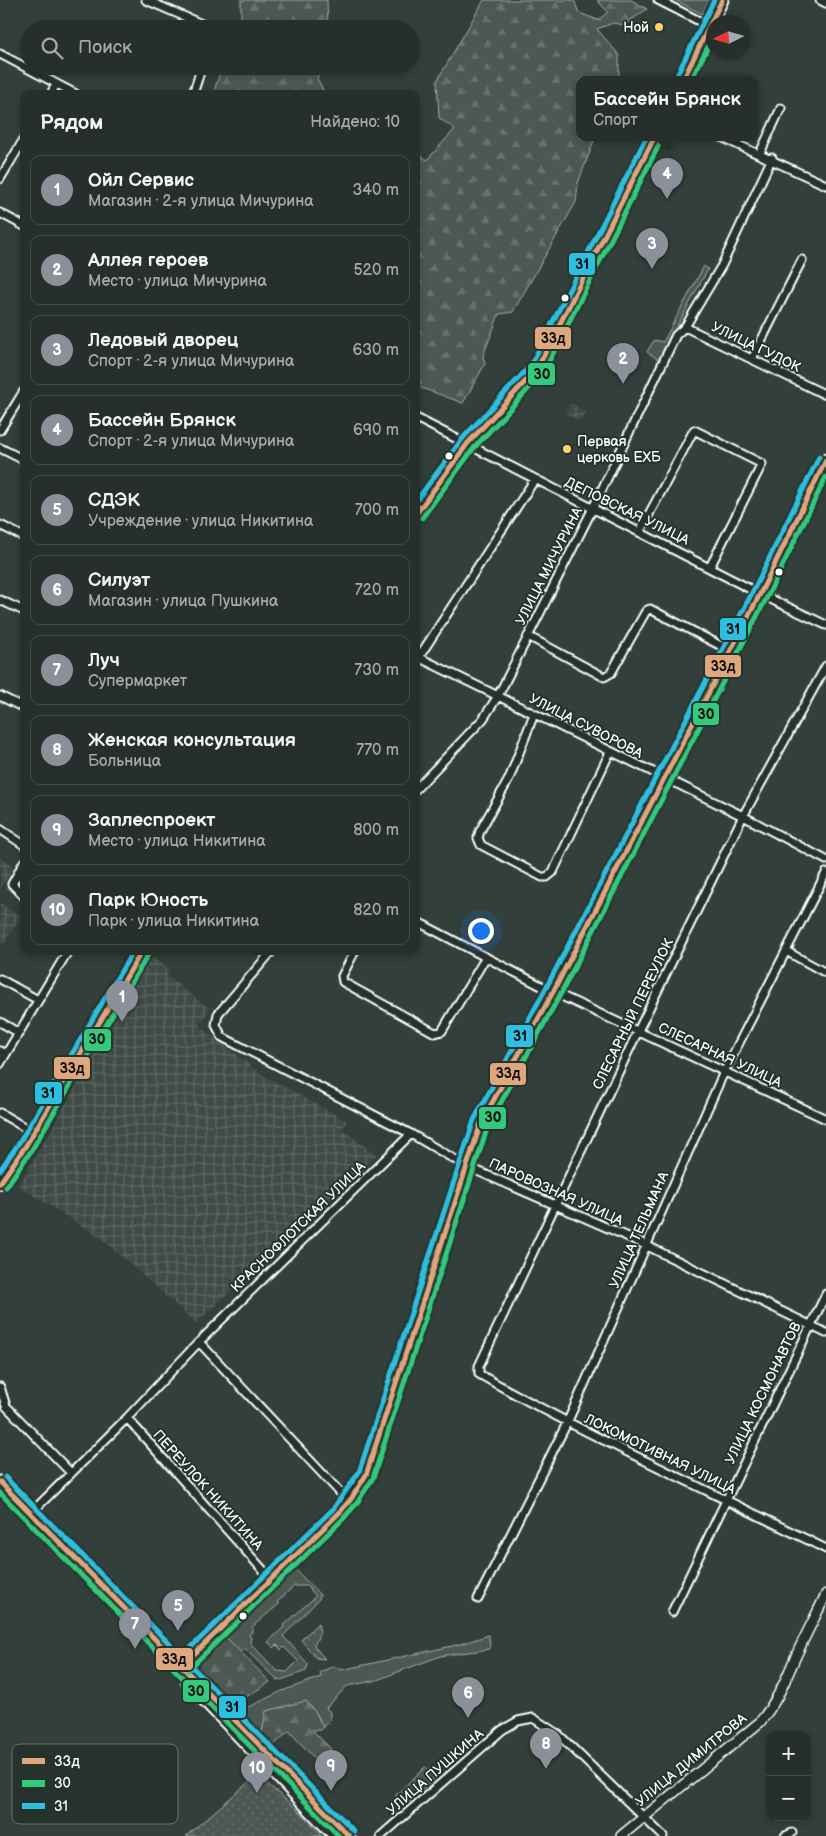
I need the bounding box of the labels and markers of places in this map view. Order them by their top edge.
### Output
place label: Ной [623,19,649,36]
marker: Ной [653,21,665,33]
pin: 4 [651,158,683,199]
pin: 3 [636,228,668,269]
unlabelled marker [560,293,570,303]
pin: 2 [607,343,639,384]
place label: Первая церковь ЕХБ [577,433,661,466]
marker: Первая церковь ЕХБ [561,443,573,455]
unlabelled marker [444,451,454,461]
unlabelled marker [774,567,784,577]
pin: 1 [106,981,138,1022]
pin: 5 [162,1590,194,1631]
pin: 7 [119,1608,151,1649]
unlabelled marker [238,1611,248,1621]
pin: 6 [452,1677,484,1718]
pin: 8 [530,1728,562,1769]
pin: 9 [315,1750,347,1791]
pin: 10 [241,1752,273,1793]

